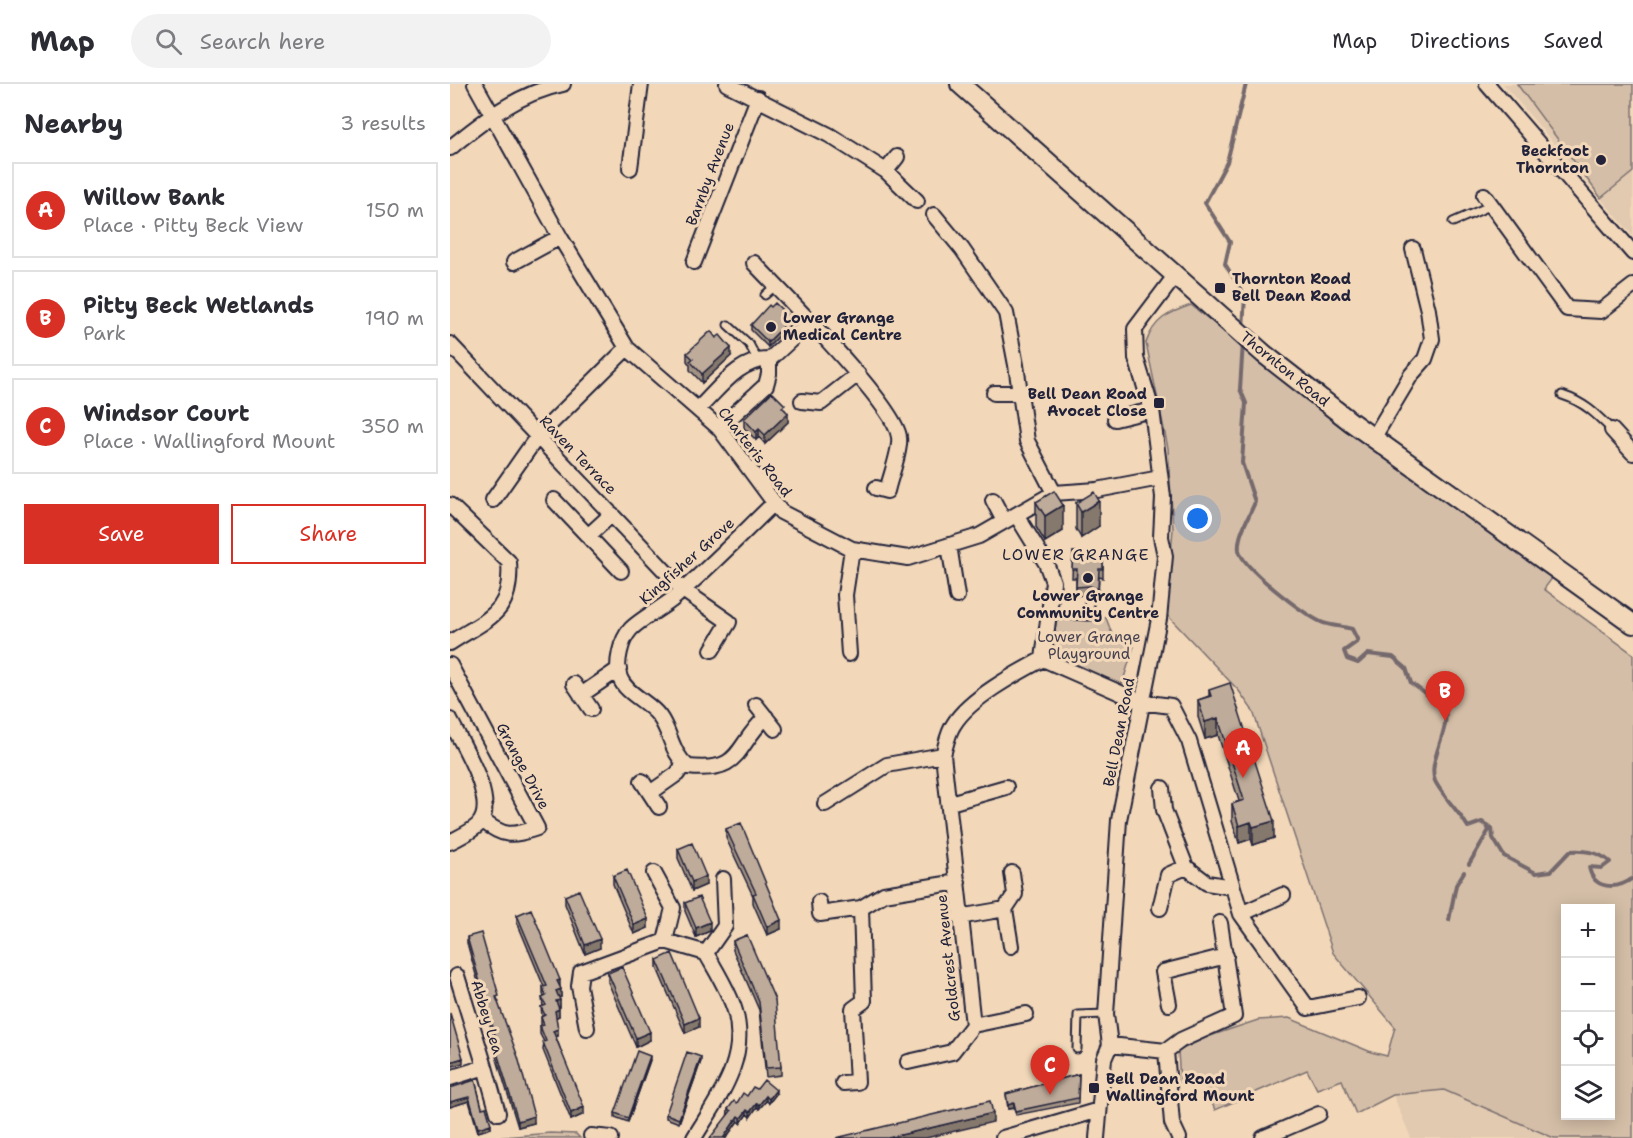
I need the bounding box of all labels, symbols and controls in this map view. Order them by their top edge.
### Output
search box [131,14,551,68]
text: Map [30,22,95,60]
icon: search [152,25,185,58]
text: Search here [200,27,325,56]
text: Map [1332,27,1377,55]
text: Directions [1410,27,1510,55]
text: Saved [1543,27,1603,55]
text: Nearby [24,106,123,141]
text: 3 results [340,110,426,136]
street label: Barnby Avenue [681,120,739,228]
place label: Beckfoot Thornton [1516,141,1589,178]
marker: Beckfoot Thornton [1594,153,1608,167]
text: Willow Bank [83,183,225,212]
text: A [38,197,53,223]
text: 150 m [366,197,424,223]
text: Place · Pitty Beck View [83,212,303,238]
place label: Thornton Road Bell Dean Road [1232,269,1351,306]
marker: Thornton Road Bell Dean Road [1213,281,1227,295]
text: Pitty Beck Wetlands [83,291,314,320]
text: B [39,305,52,331]
text: 190 m [365,305,424,331]
place label: Lower Grange Medical Centre [783,308,902,345]
text: Park [83,320,126,346]
marker: Lower Grange Medical Centre [764,320,778,334]
street label: Thornton Road [1236,327,1334,411]
place label: Bell Dean Road Avocet Close [1028,384,1147,421]
marker: Bell Dean Road Avocet Close [1152,396,1166,410]
text: Windsor Court [83,399,250,428]
street label: Charteris Road [714,403,797,501]
street label: Raven Terrace [535,411,621,499]
text: C [39,413,52,439]
text: 350 m [360,413,424,439]
text: Place · Wallingford Mount [83,428,336,454]
button: Save [24,504,219,564]
button: Share [231,504,426,564]
your location [1183,504,1212,533]
street label: Kingfisher Grove [635,513,739,609]
district label: LOWER GRANGE [1002,544,1150,565]
marker: Lower Grange Community Centre [1081,571,1095,585]
place label: Lower Grange Community Centre [1017,586,1159,623]
park label: Lower Grange Playground [1037,627,1141,664]
pin: B [1426,672,1464,721]
street label: Bell Dean Road [1099,675,1139,788]
street label: Grange Drive [492,719,554,813]
pin: A [1224,728,1262,778]
street label: Goldcrest Avenue [931,894,965,1022]
map controls [1561,904,1615,1120]
button: + [1561,904,1615,958]
button: − [1561,958,1615,1012]
street label: Abbey Lea [466,978,508,1057]
button: locate [1561,1012,1615,1066]
pin: C [1030,1046,1070,1095]
button: layers [1561,1066,1615,1120]
place label: Bell Dean Road Wallingford Mount [1106,1069,1254,1106]
marker: Bell Dean Road Wallingford Mount [1087,1081,1101,1095]

